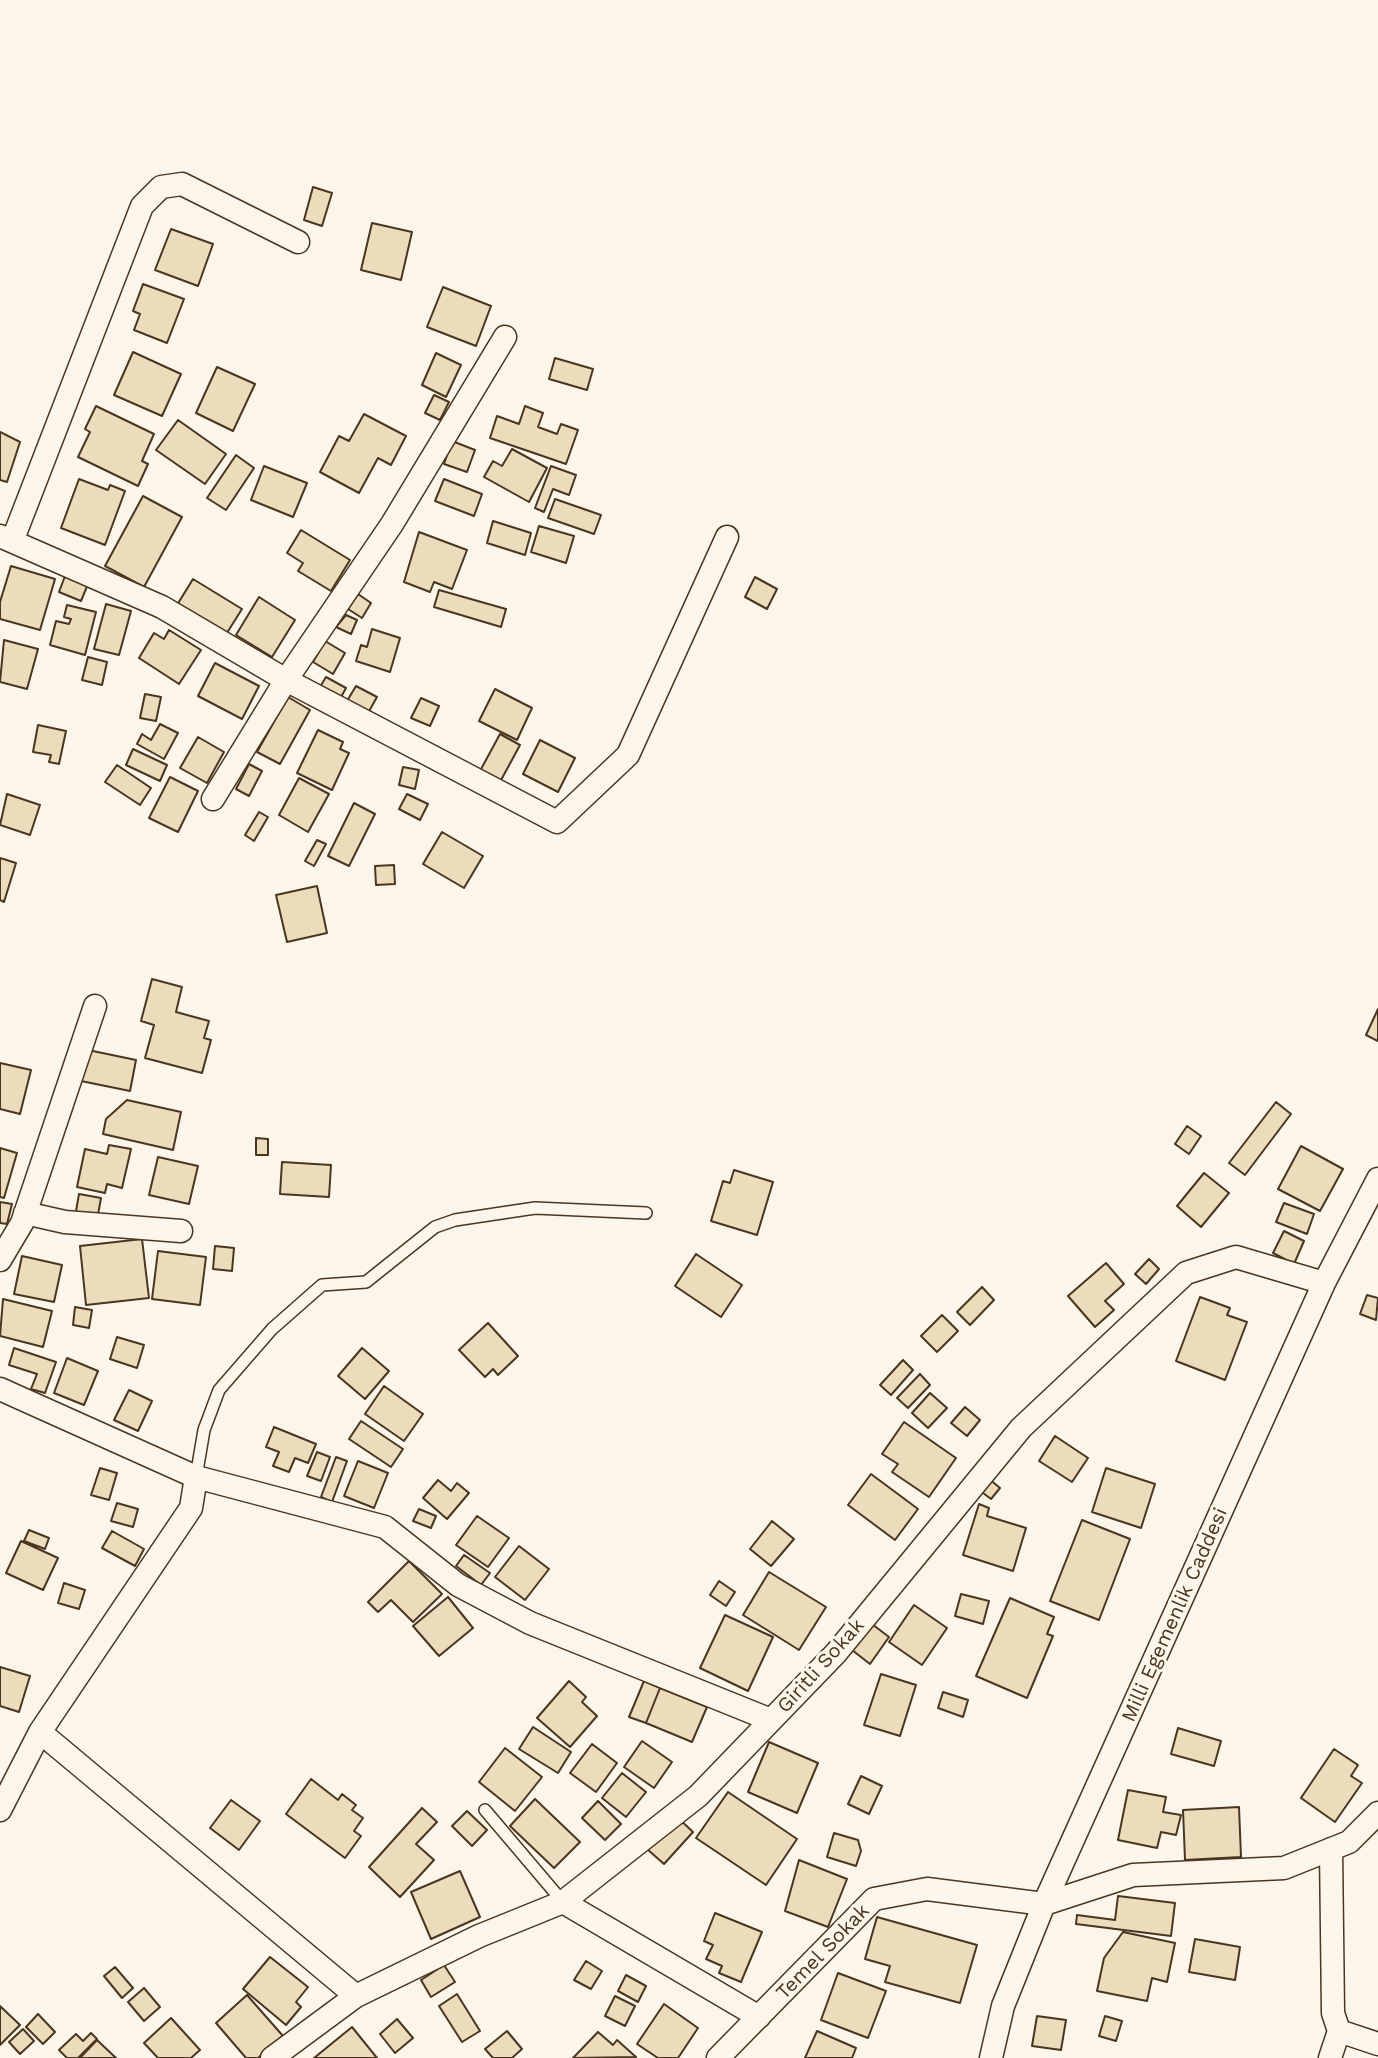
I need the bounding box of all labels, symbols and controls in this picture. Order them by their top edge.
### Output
street label: Milli Egemenlik Caddesi [1117,1504,1233,1726]
street label: Giritli Sokak [772,1614,870,1718]
street label: Temel Sokak [771,1899,875,2005]

